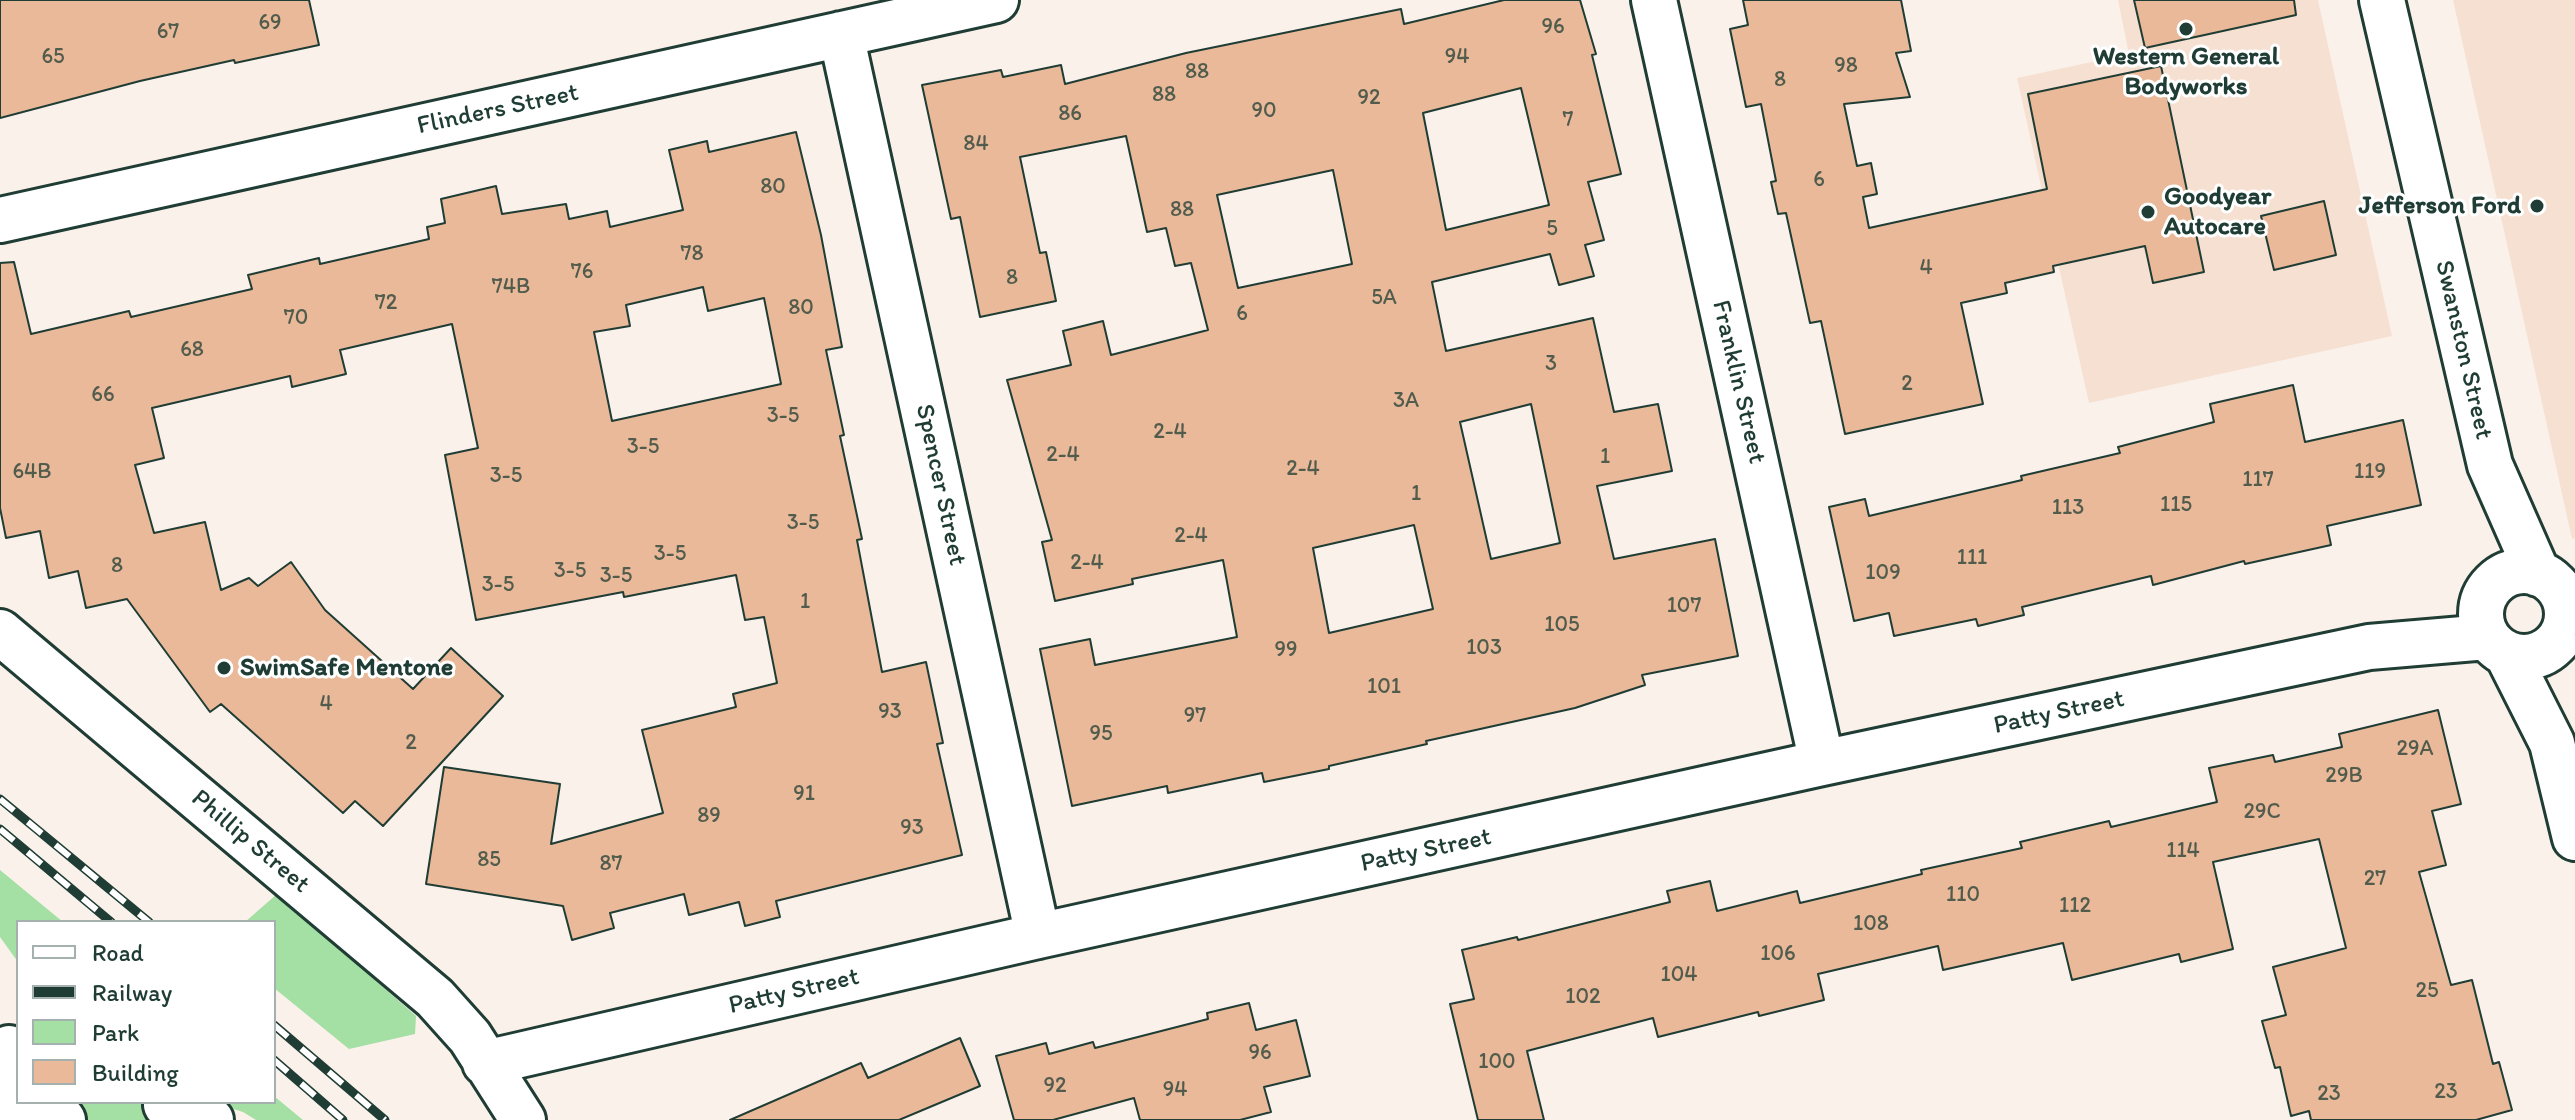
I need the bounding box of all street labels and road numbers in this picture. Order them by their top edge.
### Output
street label: Flinders Street [414,78,582,142]
street label: Swanston Street [2427,257,2499,443]
street label: Franklin Street [1704,297,1772,467]
street label: Spencer Street [908,402,972,568]
street label: Patty Street [1991,684,2127,742]
street label: Phillip Street [184,783,316,901]
street label: Patty Street [1358,822,1494,880]
street label: Patty Street [726,962,862,1022]

